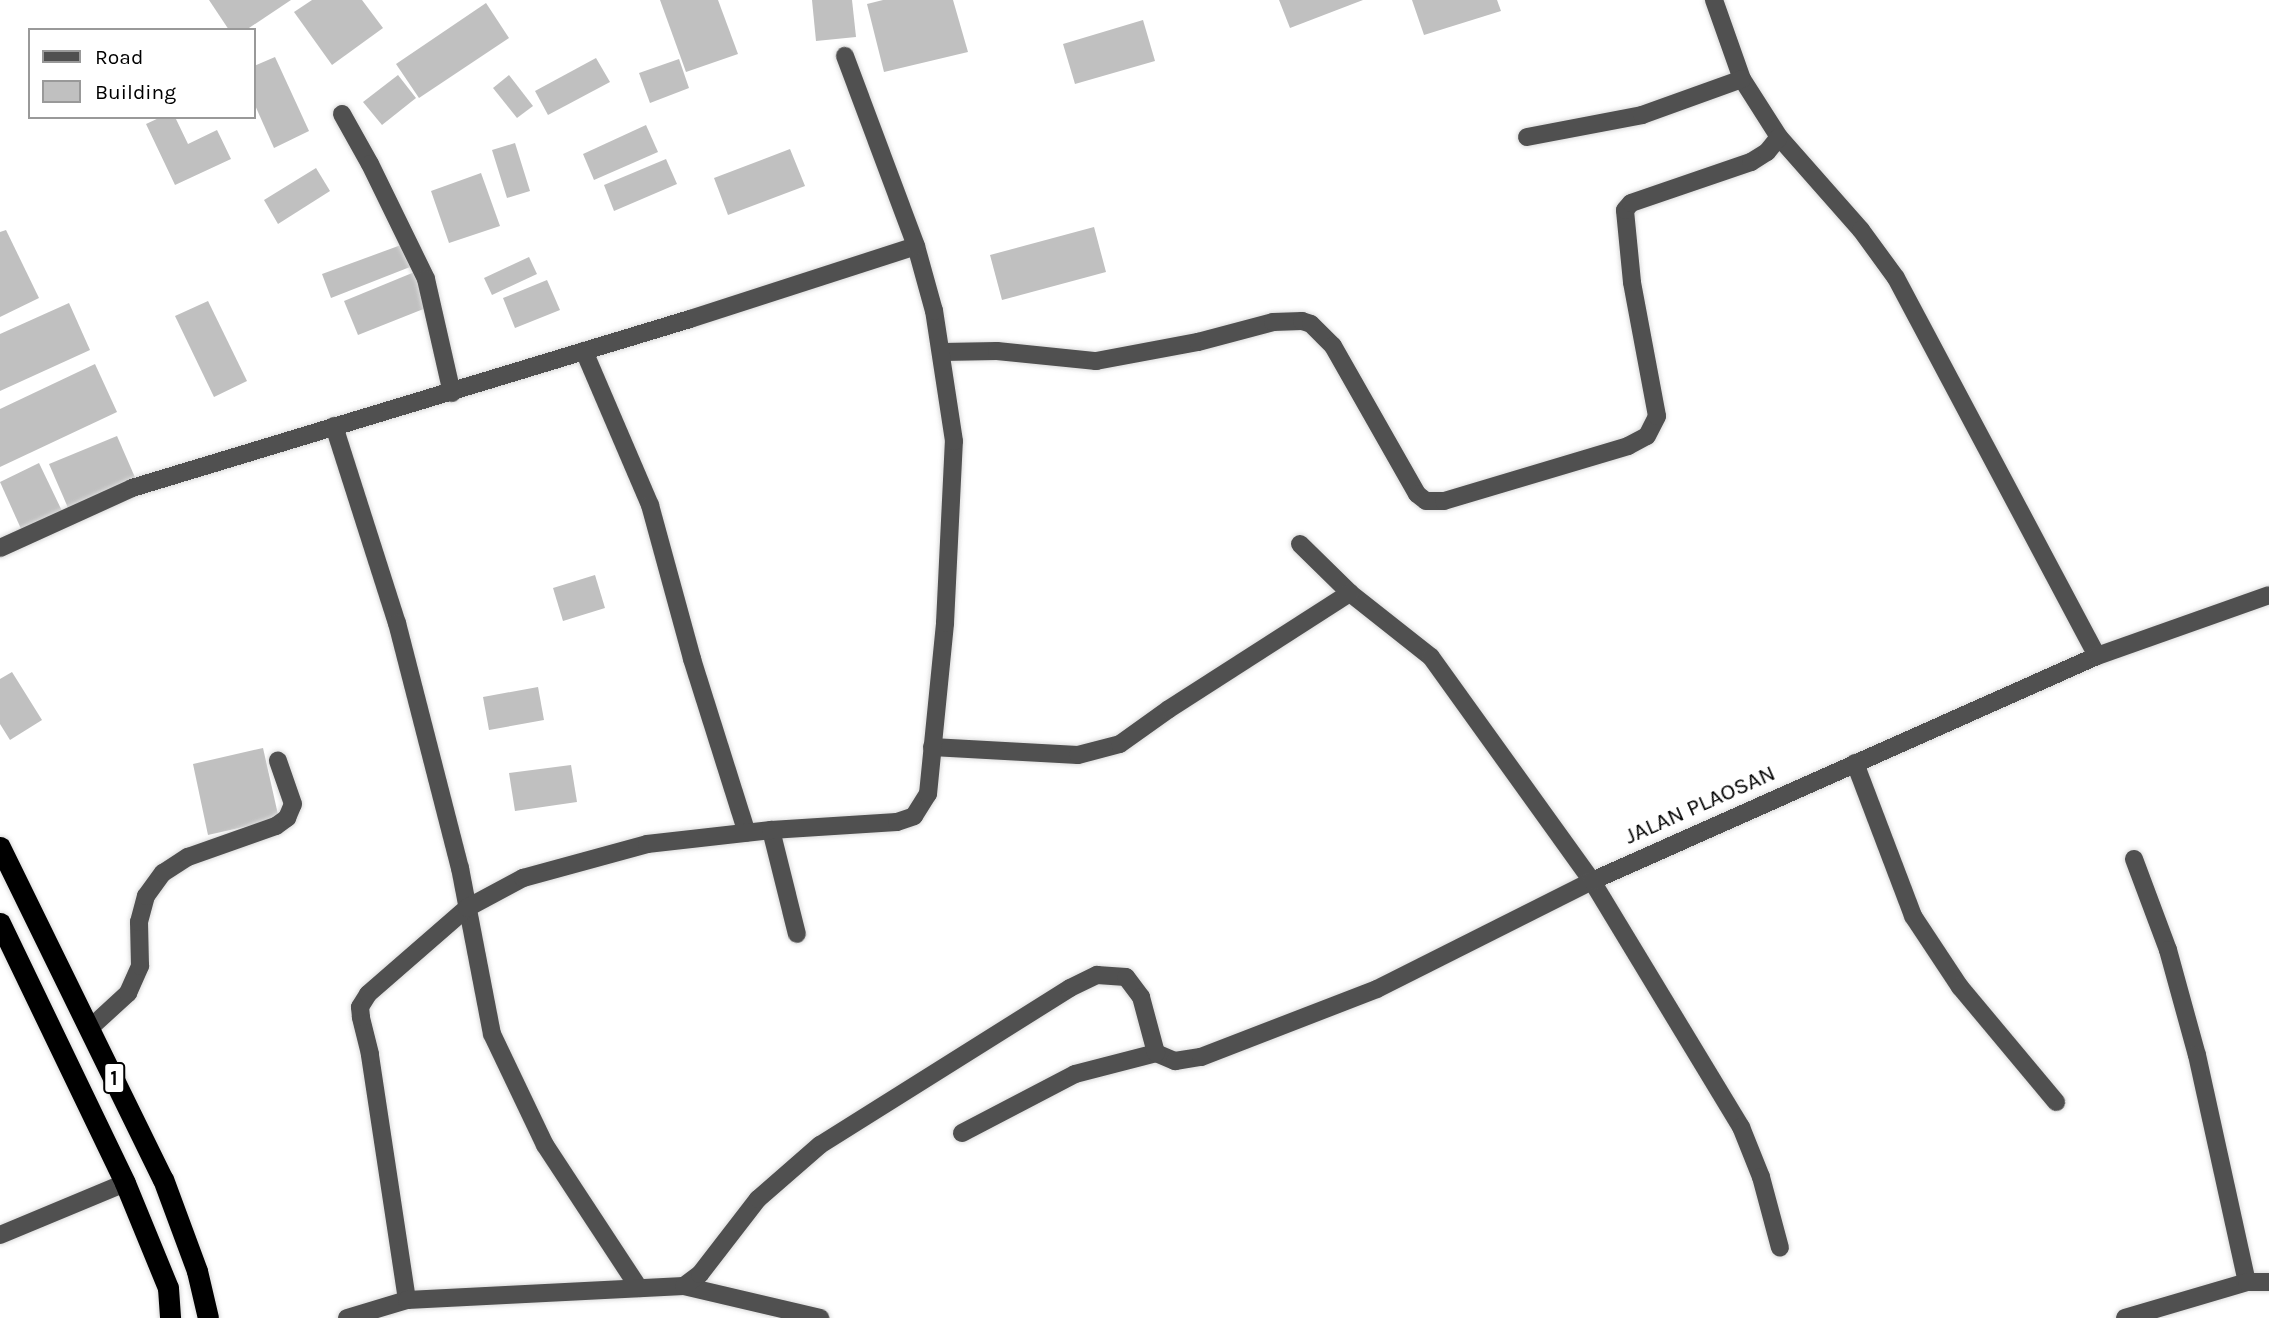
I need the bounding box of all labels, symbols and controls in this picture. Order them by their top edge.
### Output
legend [28,28,256,119]
text: Road [95,45,143,69]
text: Building [95,80,176,104]
street label: JALAN PLAOSAN [1620,759,1780,851]
road number: 1 [102,1060,126,1096]

